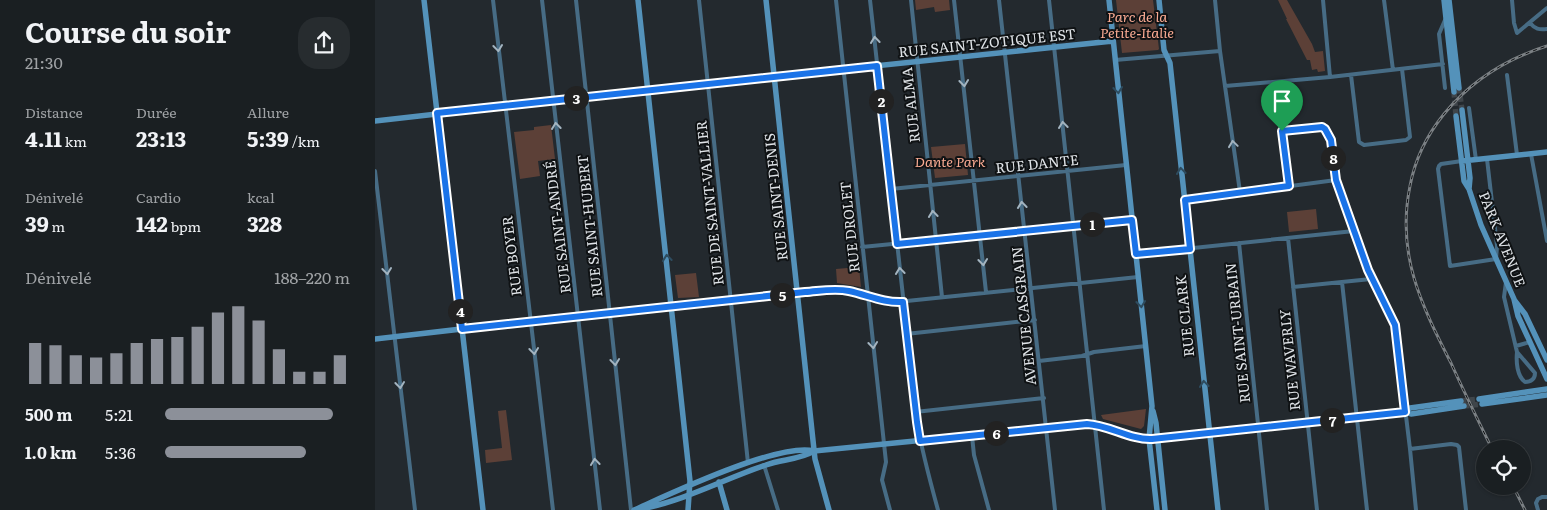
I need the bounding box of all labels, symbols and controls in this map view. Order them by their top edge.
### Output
park label: Parc de la Petite-Italie [1100,6,1174,42]
text: Course du soir [25,10,231,52]
button: share [298,17,350,69]
street label: RUE SAINT-ZOTIQUE EST [897,23,1077,61]
one-way arrow [870,35,881,43]
one-way arrow [492,45,503,53]
text: 21:30 [25,50,63,74]
street label: RUE ALMA [896,66,924,144]
one-way arrow [958,80,969,88]
pin [1261,80,1303,131]
pin: 3 [563,86,589,110]
one-way arrow [1112,86,1123,94]
icon: arrive [1268,87,1296,115]
text: 3 [573,88,580,108]
pin: 2 [869,88,893,114]
text: 2 [878,91,885,111]
text: Distance [25,102,83,122]
text: Durée [136,102,177,122]
text: Allure [247,102,289,122]
street label: RUE DE SAINT-VALLIER [690,120,728,286]
one-way arrow [1058,121,1069,129]
text: 4.11 [25,122,62,153]
text: 23:13 [136,122,186,153]
text: 5:39 [247,122,289,153]
one-way arrow [551,122,562,130]
text: km [62,131,87,151]
text: /km [289,131,320,151]
street label: RUE SAINT-DENIS [758,132,792,262]
one-way arrow [1229,140,1239,148]
pin: 8 [1321,146,1345,170]
text: 8 [1329,148,1338,168]
street label: RUE DANTE [994,149,1080,177]
park label: Dante Park [915,151,986,171]
street label: RUE SAINT-HUBERT [572,154,606,298]
street label: RUE SAINT-ANDRÉ [539,159,575,295]
one-way arrow [1176,166,1187,174]
street label: RUE DROLET [834,181,864,273]
text: Dénivelé [25,187,83,207]
text: Cardio [136,187,181,207]
text: kcal [247,187,275,207]
street label: PARK AVENUE [1475,188,1531,290]
one-way arrow [1017,200,1028,208]
text: 39 [25,207,49,238]
text: 142 [136,207,168,238]
text: 328 [247,207,282,238]
one-way arrow [928,209,939,217]
pin: 1 [1079,212,1105,236]
text: 1 [1090,214,1095,234]
street label: RUE BOYER [496,215,526,297]
text: m [49,216,65,236]
text: bpm [168,216,201,236]
street label: AVENUE CASGRAIN [1006,246,1040,386]
one-way arrow [661,254,672,262]
one-way arrow [977,258,988,266]
street label: RUE SAINT-URBAIN [1220,262,1254,404]
text: Dénivelé [25,265,91,289]
text: 188–220 m [274,265,350,289]
one-way arrow [894,267,905,275]
one-way arrow [381,268,392,276]
street label: RUE CLARK [1170,274,1198,358]
pin: 5 [769,282,795,308]
text: 5 [779,285,786,305]
pin: 4 [447,298,473,324]
one-way arrow [1135,300,1146,308]
text: 4 [456,301,465,321]
street label: RUE WAVERLY [1274,308,1304,412]
one-way arrow [867,342,878,350]
one-way arrow [528,347,538,355]
one-way arrow [609,358,620,366]
one-way arrow [1199,380,1210,388]
one-way arrow [394,382,405,390]
text: 500 m [25,402,73,426]
text: 5:21 [105,402,133,426]
pin: 7 [1319,408,1345,432]
text: 7 [1329,410,1336,430]
pin: 6 [983,420,1009,446]
text: 6 [992,423,1001,443]
text: 1.0 km [25,440,77,464]
text: 5:36 [105,440,136,464]
map controls [1476,440,1531,495]
button: locate [1476,440,1531,495]
one-way arrow [590,457,601,465]

